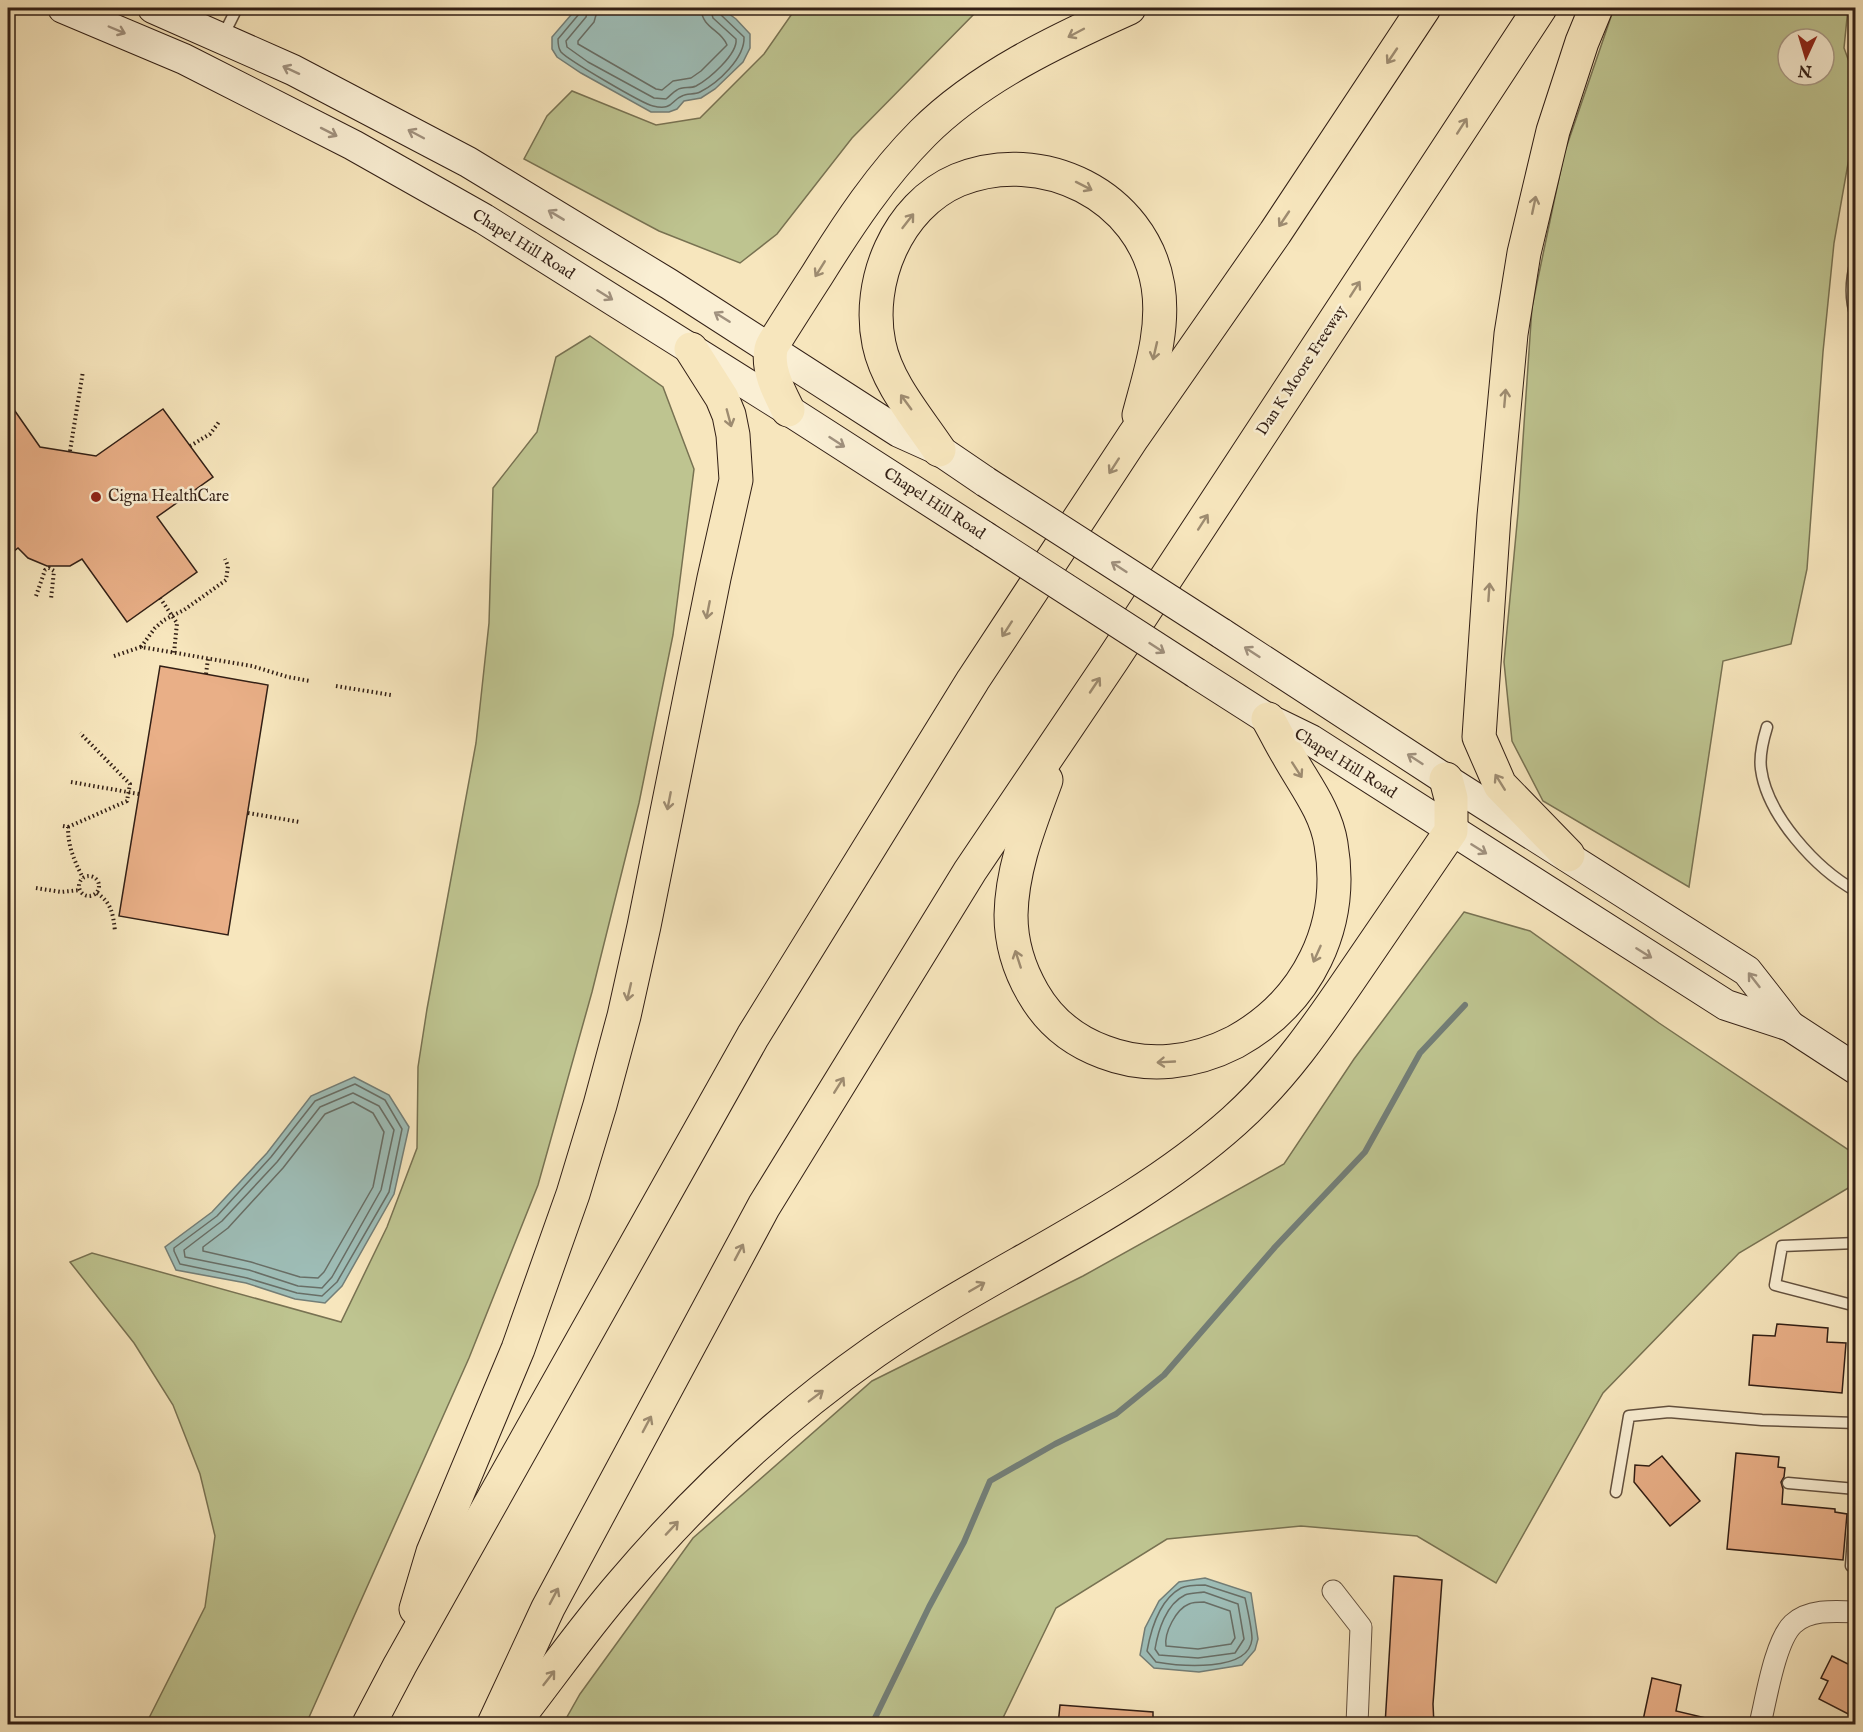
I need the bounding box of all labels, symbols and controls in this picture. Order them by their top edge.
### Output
one-way arrow [108,26,126,37]
one-way arrow [1067,27,1085,39]
north arrow [1776,27,1836,87]
one-way arrow [1386,47,1398,64]
text: N [1797,59,1814,80]
one-way arrow [282,63,300,75]
one-way arrow [1457,118,1469,135]
one-way arrow [319,127,337,139]
one-way arrow [408,128,426,139]
one-way arrow [1075,180,1092,192]
one-way arrow [1529,196,1540,215]
street label: Chapel Hill Road [468,205,578,285]
one-way arrow [548,208,565,220]
one-way arrow [1278,210,1290,226]
one-way arrow [901,213,914,229]
one-way arrow [814,260,826,277]
one-way arrow [1350,281,1362,298]
one-way arrow [596,290,613,302]
street label: Dan K Moore Freeway [1252,302,1352,440]
one-way arrow [714,311,731,323]
one-way arrow [1149,341,1161,360]
one-way arrow [1500,388,1511,408]
one-way arrow [900,394,912,410]
one-way arrow [723,408,735,427]
one-way arrow [828,436,845,448]
one-way arrow [1108,457,1120,474]
street label: Chapel Hill Road [879,464,989,545]
place label: Cigna HealthCare [108,487,229,507]
marker: Cigna HealthCare [89,490,103,504]
one-way arrow [1196,514,1209,531]
one-way arrow [1111,561,1128,573]
one-way arrow [1484,583,1495,603]
one-way arrow [702,599,713,619]
one-way arrow [1000,620,1013,637]
one-way arrow [1148,641,1165,654]
one-way arrow [1243,646,1260,659]
one-way arrow [1089,677,1101,694]
street label: Chapel Hill Road [1290,724,1400,804]
one-way arrow [1407,753,1424,765]
one-way arrow [1292,761,1304,778]
one-way arrow [1494,773,1507,790]
one-way arrow [663,791,675,810]
one-way arrow [1470,843,1487,855]
one-way arrow [1311,945,1323,963]
one-way arrow [1635,948,1652,960]
one-way arrow [1012,950,1023,969]
one-way arrow [1747,972,1760,988]
one-way arrow [623,982,635,1001]
one-way arrow [1157,1056,1177,1067]
one-way arrow [833,1077,845,1094]
one-way arrow [733,1244,745,1261]
one-way arrow [968,1281,985,1293]
one-way arrow [808,1390,824,1403]
one-way arrow [641,1416,653,1433]
one-way arrow [665,1520,679,1535]
one-way arrow [549,1587,560,1605]
one-way arrow [542,1671,555,1687]

